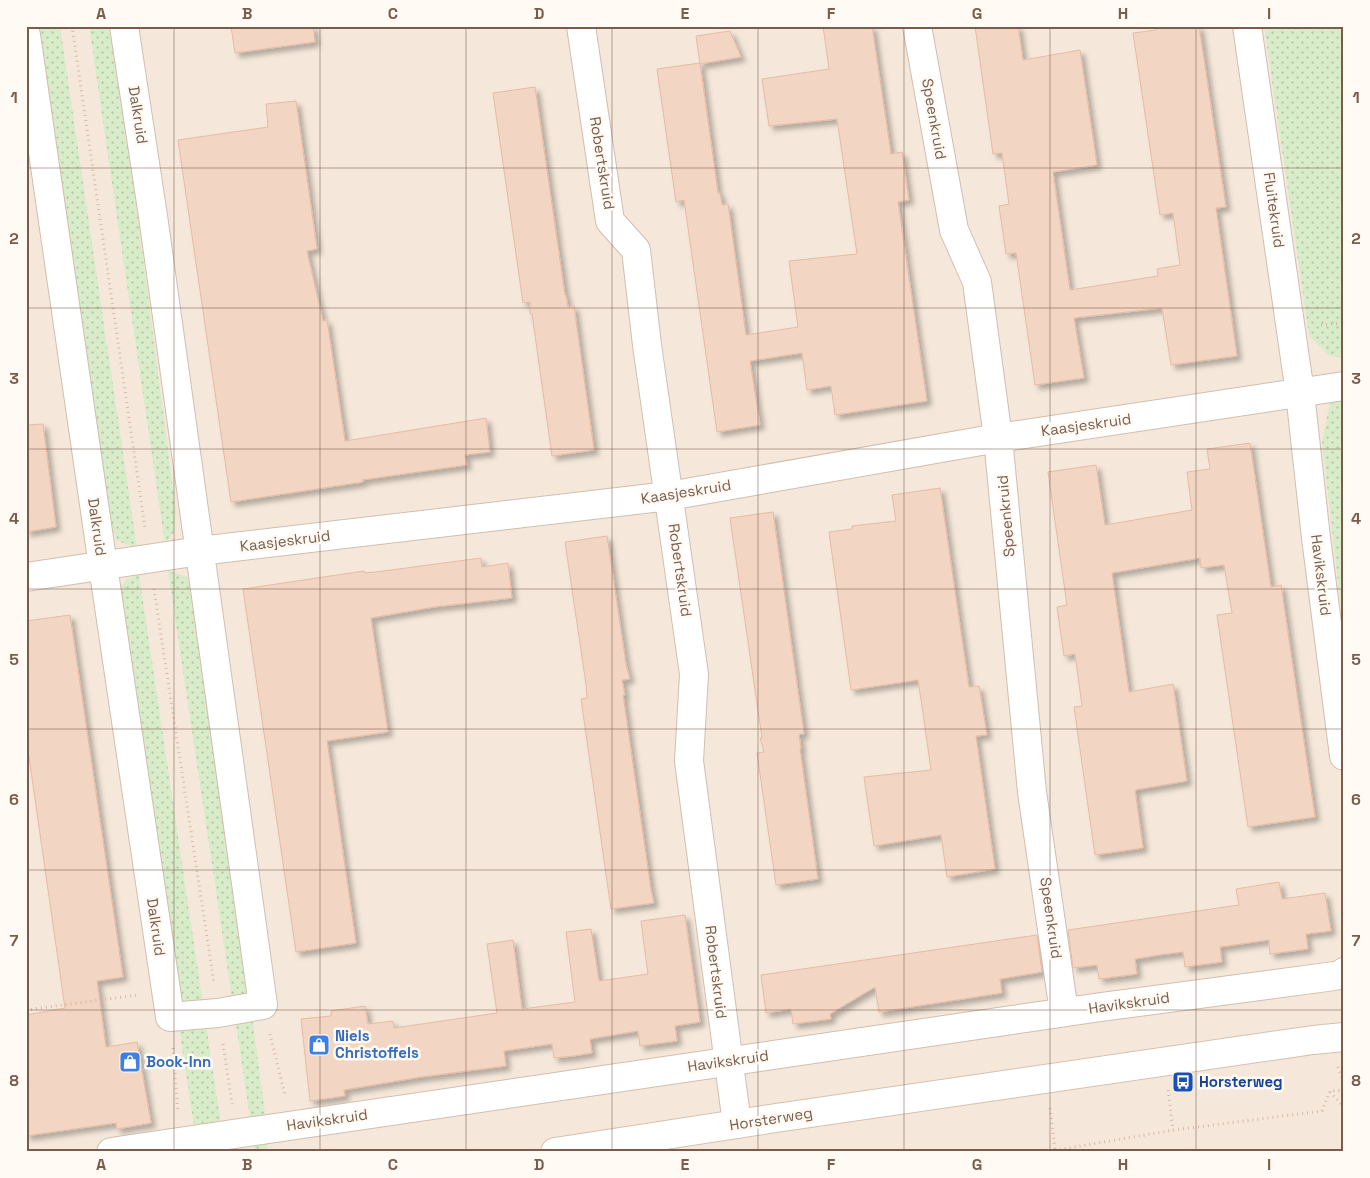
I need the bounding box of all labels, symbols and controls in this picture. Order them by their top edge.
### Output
text: A [96,3,106,24]
text: B [242,3,252,24]
text: C [388,3,398,24]
text: D [534,3,544,24]
text: E [681,3,690,24]
text: F [827,3,836,24]
text: G [972,3,982,24]
text: H [1118,3,1128,24]
text: I [1267,3,1271,24]
street label: Speenkruid [918,77,951,161]
street label: Dalkruid [125,85,152,145]
text: 1 [10,87,18,108]
text: 1 [1352,87,1360,108]
street label: Robertskruid [586,115,619,211]
street label: Fluitekruid [1260,171,1289,249]
text: 2 [9,228,19,249]
text: 2 [1351,228,1361,249]
text: 3 [9,368,19,389]
text: 3 [1351,368,1361,389]
street label: Kaasjeskruid [1040,409,1132,440]
street label: Speenkruid [992,474,1019,558]
street label: Kaasjeskruid [640,475,732,508]
street label: Dalkruid [84,497,111,557]
text: 4 [9,508,19,529]
text: 4 [1351,508,1361,529]
street label: Robertskruid [665,522,696,618]
street label: Kaasjeskruid [239,526,331,555]
street label: Havikskruid [1307,533,1336,617]
text: 5 [9,649,19,670]
text: 5 [1351,649,1361,670]
text: 6 [9,789,19,810]
text: 6 [1351,789,1361,810]
street label: Speenkruid [1036,876,1067,960]
street label: Dalkruid [143,897,170,957]
street label: Robertskruid [701,924,732,1020]
text: 7 [10,930,19,951]
text: 7 [1352,930,1361,951]
street label: Havikskruid [1087,987,1171,1018]
place label: Niels Christoffels [335,1026,419,1062]
shop icon: Niels Christoffels [307,1033,331,1057]
street label: Havikskruid [686,1045,770,1076]
shop icon: Book-Inn [118,1050,142,1074]
place label: Book-Inn [146,1052,211,1071]
text: 8 [9,1070,19,1091]
bus stop icon: Horsterweg [1171,1070,1195,1094]
text: 8 [1351,1070,1361,1091]
place label: Horsterweg [1199,1072,1283,1091]
street label: Horsterweg [728,1103,814,1134]
street label: Havikskruid [285,1104,369,1135]
text: A [96,1154,106,1175]
text: B [242,1154,252,1175]
text: C [388,1154,398,1175]
text: D [534,1154,544,1175]
text: E [681,1154,690,1175]
text: F [827,1154,836,1175]
text: G [972,1154,982,1175]
text: H [1118,1154,1128,1175]
text: I [1267,1154,1271,1175]

